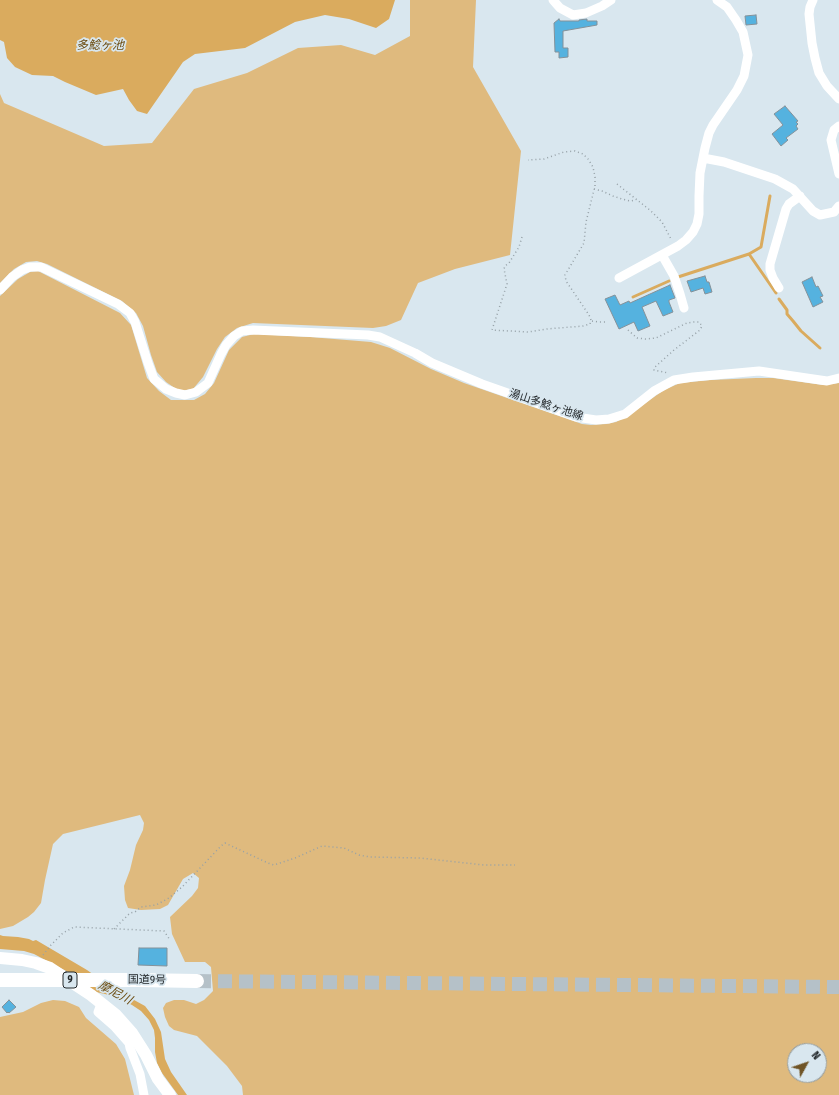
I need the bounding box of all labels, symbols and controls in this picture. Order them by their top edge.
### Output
water label: 多鯰ヶ池 [76,39,124,53]
street label: 湯山多鯰ヶ池線 [507,387,585,423]
road number: 9 [63,972,77,988]
street label: 国道9号 [128,973,166,987]
water label: 摩尼川 [96,978,134,1008]
north arrow [787,1043,827,1083]
text: N [809,1049,823,1062]

